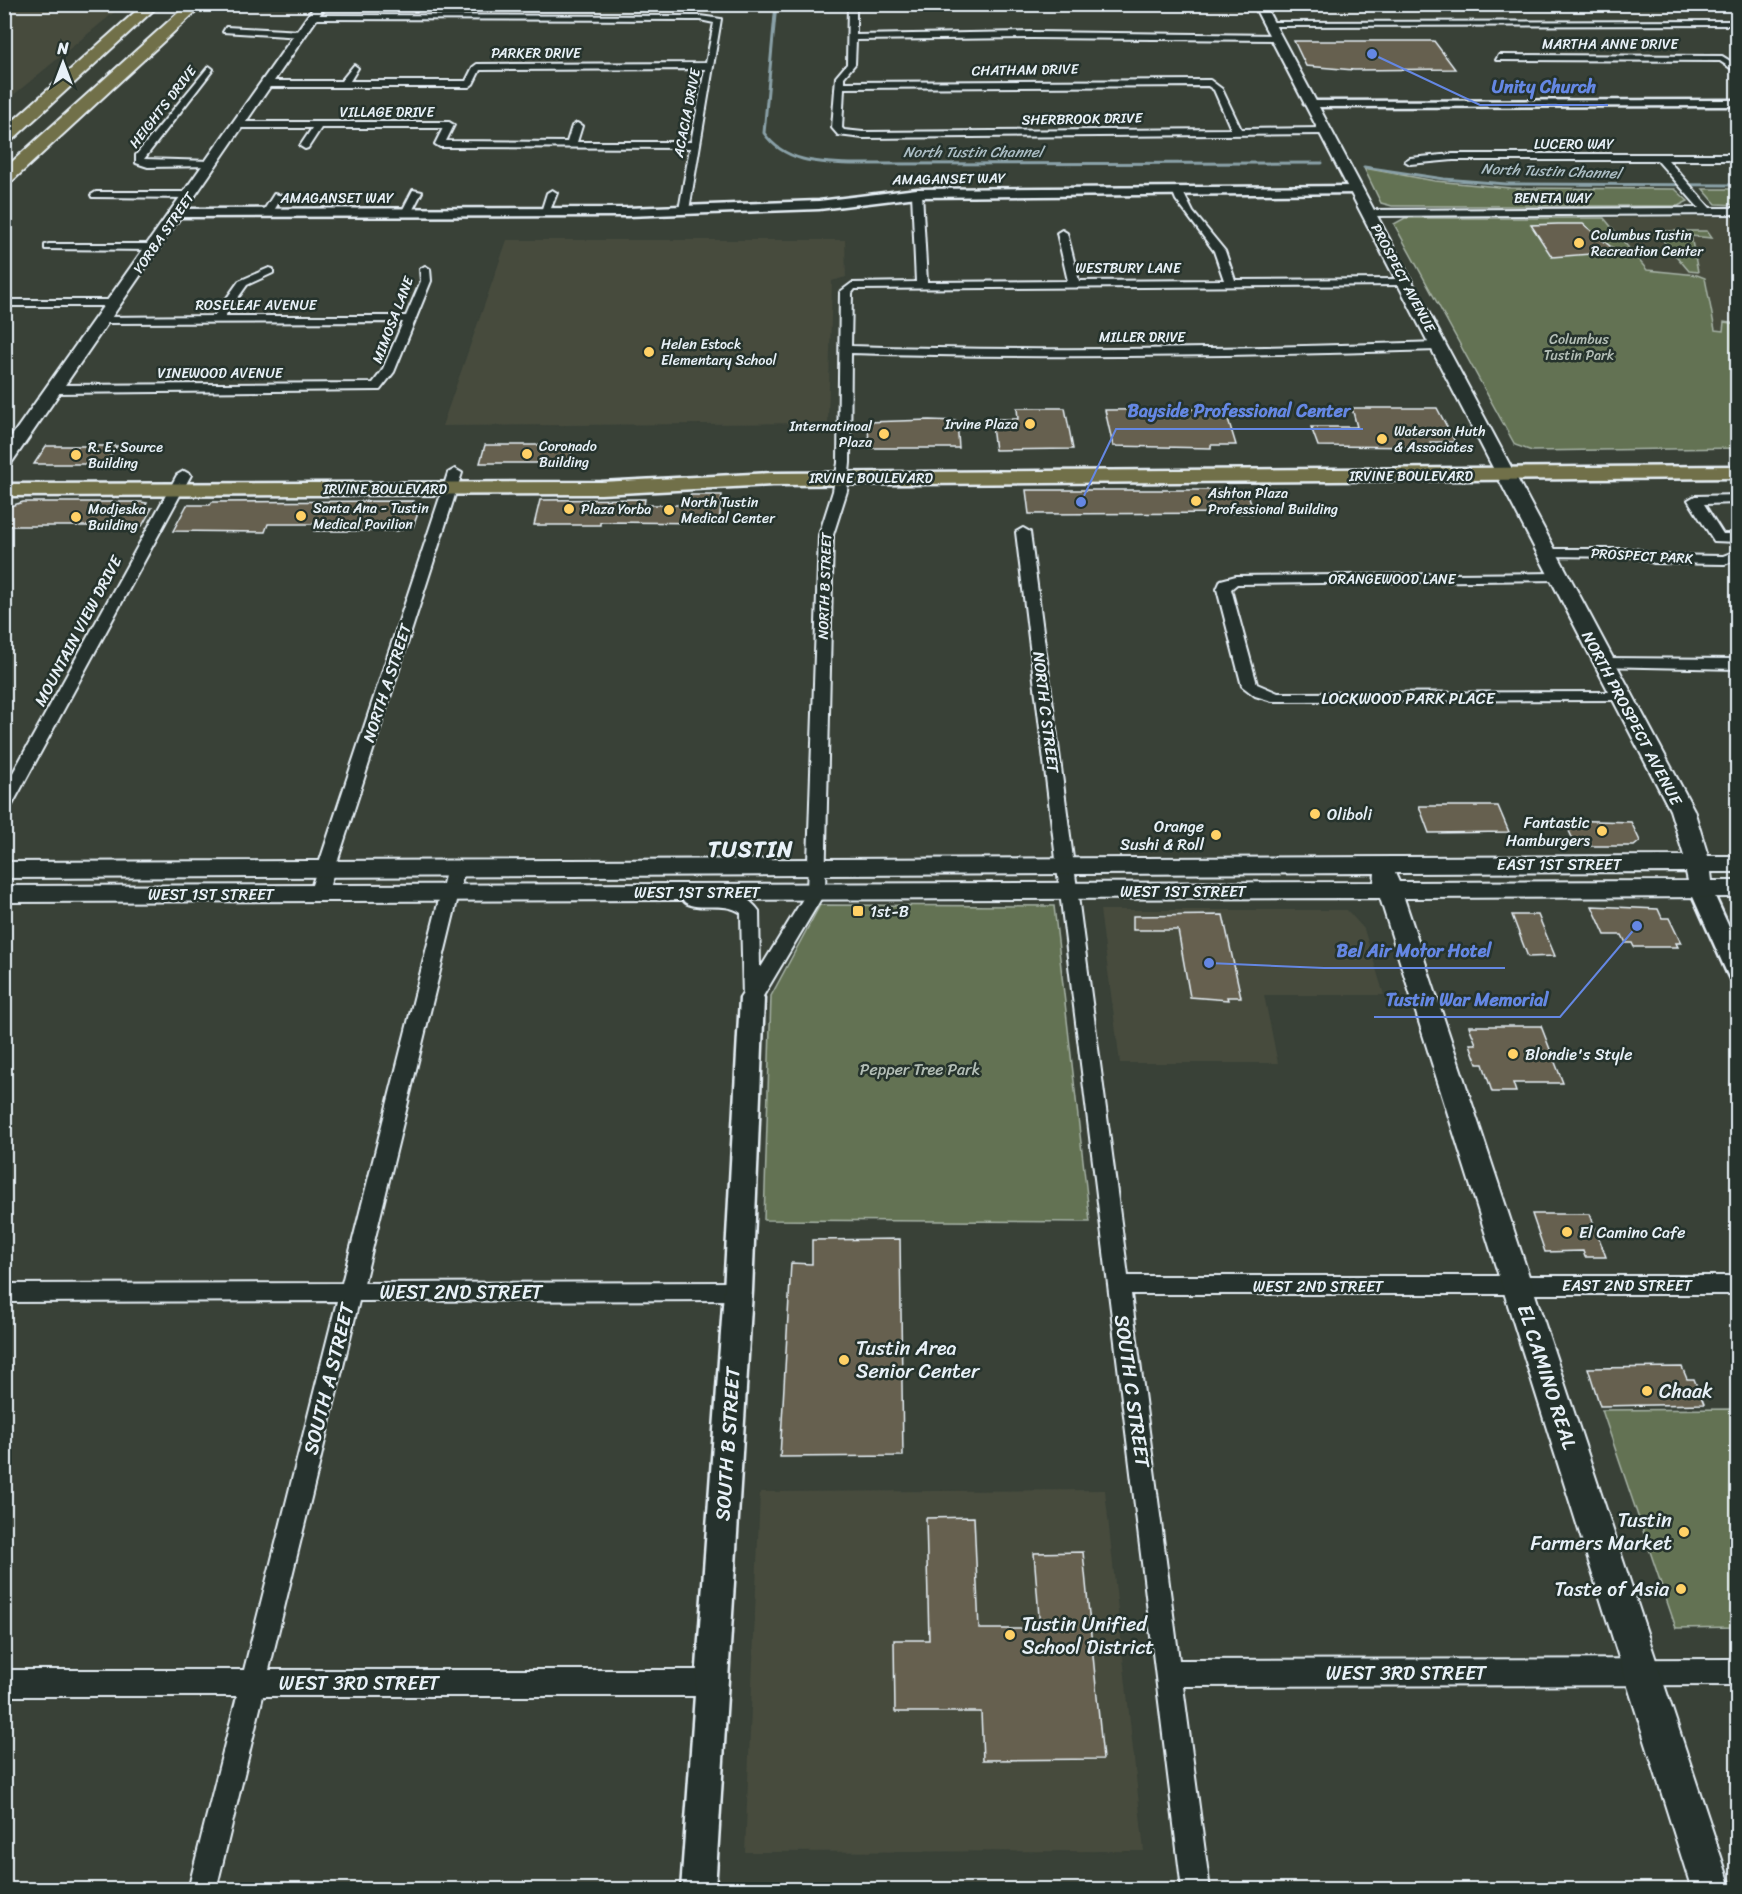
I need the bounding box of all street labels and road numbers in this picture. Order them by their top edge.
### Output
street label: MARTHA ANNE DRIVE [1542,32,1679,57]
street label: PARKER DRIVE [491,41,582,66]
street label: CHATHAM DRIVE [971,57,1080,83]
street label: HEIGHTS DRIVE [123,59,204,154]
street label: ACACIA DRIVE [666,65,708,161]
street label: VILLAGE DRIVE [340,100,435,125]
street label: SHERBROOK DRIVE [1021,105,1144,133]
street label: LUCERO WAY [1534,132,1615,157]
street label: AMAGANSET WAY [891,165,1007,193]
street label: YORBA STREET [127,186,202,279]
street label: AMAGANSET WAY [279,186,395,211]
street label: BENETA WAY [1514,186,1593,211]
street label: PROSPECT AVENUE [1364,219,1443,338]
street label: WESTBURY LANE [1075,256,1182,281]
street label: MIMOSA LANE [365,272,422,367]
street label: ROSELEAF AVENUE [196,293,318,318]
street label: MILLER DRIVE [1099,325,1186,350]
street label: VINEWOOD AVENUE [158,361,284,386]
street label: IRVINE BOULEVARD [1348,464,1473,489]
street label: IRVINE BOULEVARD [808,466,933,491]
street label: IRVINE BOULEVARD [322,477,447,502]
street label: NORTH B STREET [811,531,839,640]
street label: PROSPECT PARK [1590,541,1694,571]
street label: MOUNTAIN VIEW DRIVE [26,549,131,712]
street label: ORANGEWOOD LANE [1329,567,1457,592]
street label: NORTH A STREET [354,619,420,746]
street label: NORTH PROSPECT AVENUE [1574,625,1691,812]
street label: NORTH C STREET [1024,650,1068,775]
street label: LOCKWOOD PARK PLACE [1321,684,1496,713]
street label: EAST 1ST STREET [1497,850,1623,879]
street label: WEST 1ST STREET [1120,877,1247,906]
street label: WEST 1ST STREET [634,878,761,907]
street label: WEST 1ST STREET [148,880,275,909]
street label: EAST 2ND STREET [1562,1271,1694,1300]
street label: WEST 2ND STREET [1253,1272,1384,1301]
street label: WEST 2ND STREET [380,1275,543,1310]
street label: SOUTH A STREET [293,1298,365,1459]
street label: EL CAMINO REAL [1507,1300,1587,1455]
street label: SOUTH C STREET [1104,1312,1160,1471]
street label: SOUTH B STREET [705,1365,751,1522]
street label: WEST 3RD STREET [1326,1656,1487,1691]
street label: WEST 3RD STREET [279,1666,440,1701]

